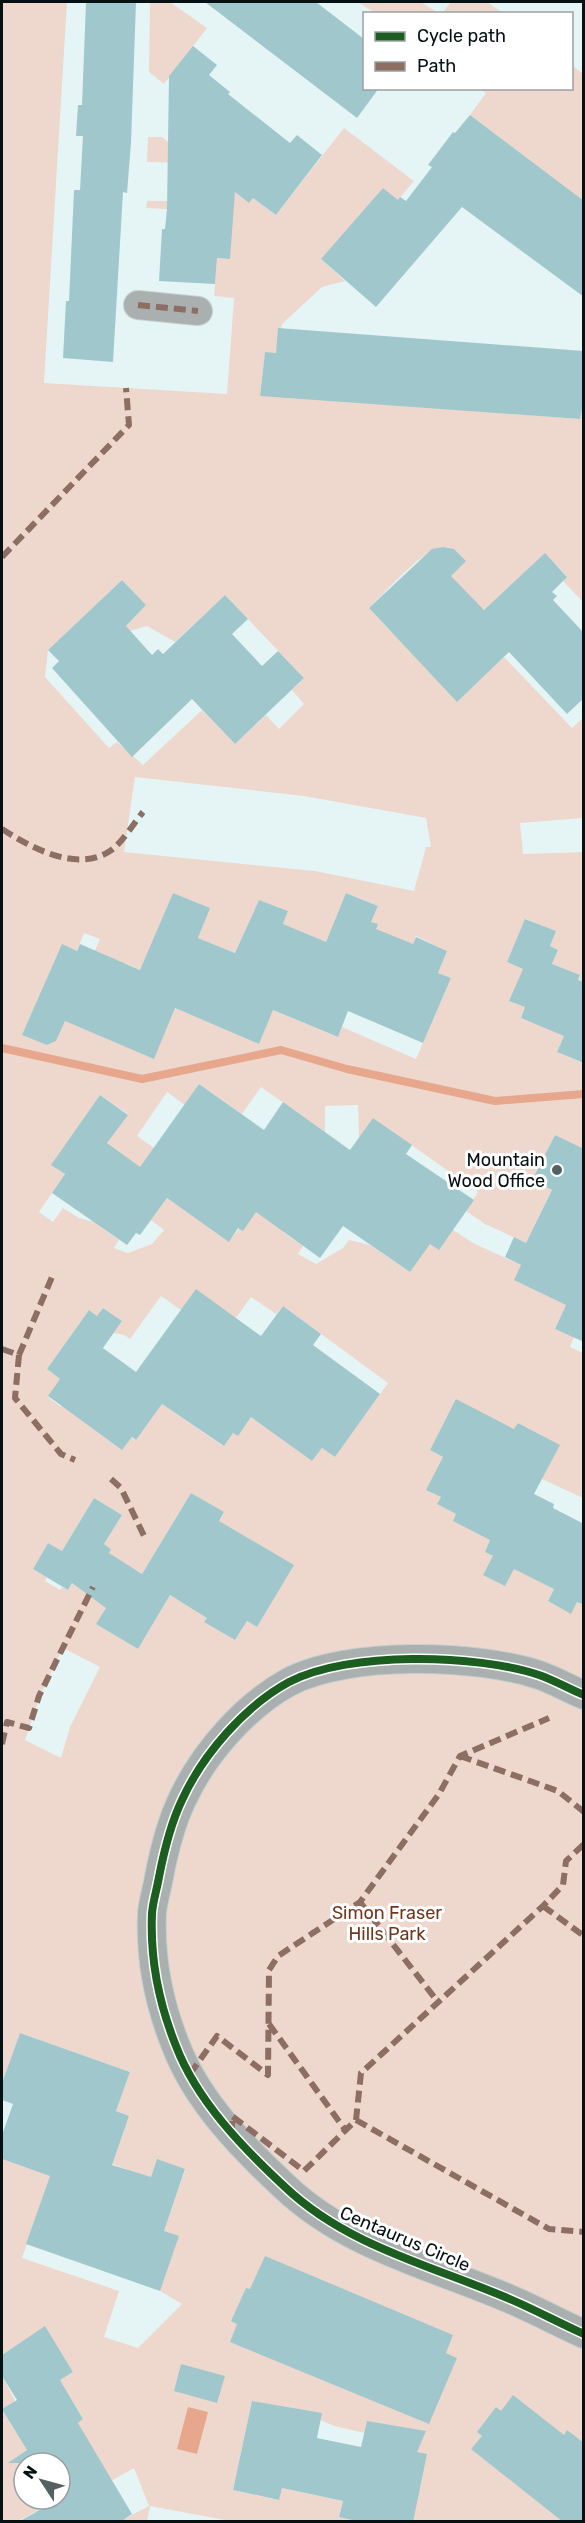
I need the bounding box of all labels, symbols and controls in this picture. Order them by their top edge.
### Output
legend [363,12,573,90]
text: Cycle path [417,25,506,47]
text: Path [417,55,456,77]
place label: Mountain Wood Office [448,1149,545,1192]
marker: Mountain Wood Office [550,1163,564,1177]
park label: Simon Fraser Hills Park [332,1902,442,1945]
street label: Centaurus Circle [337,2202,473,2276]
north arrow [12,2451,72,2511]
text: N [19,2462,41,2483]

